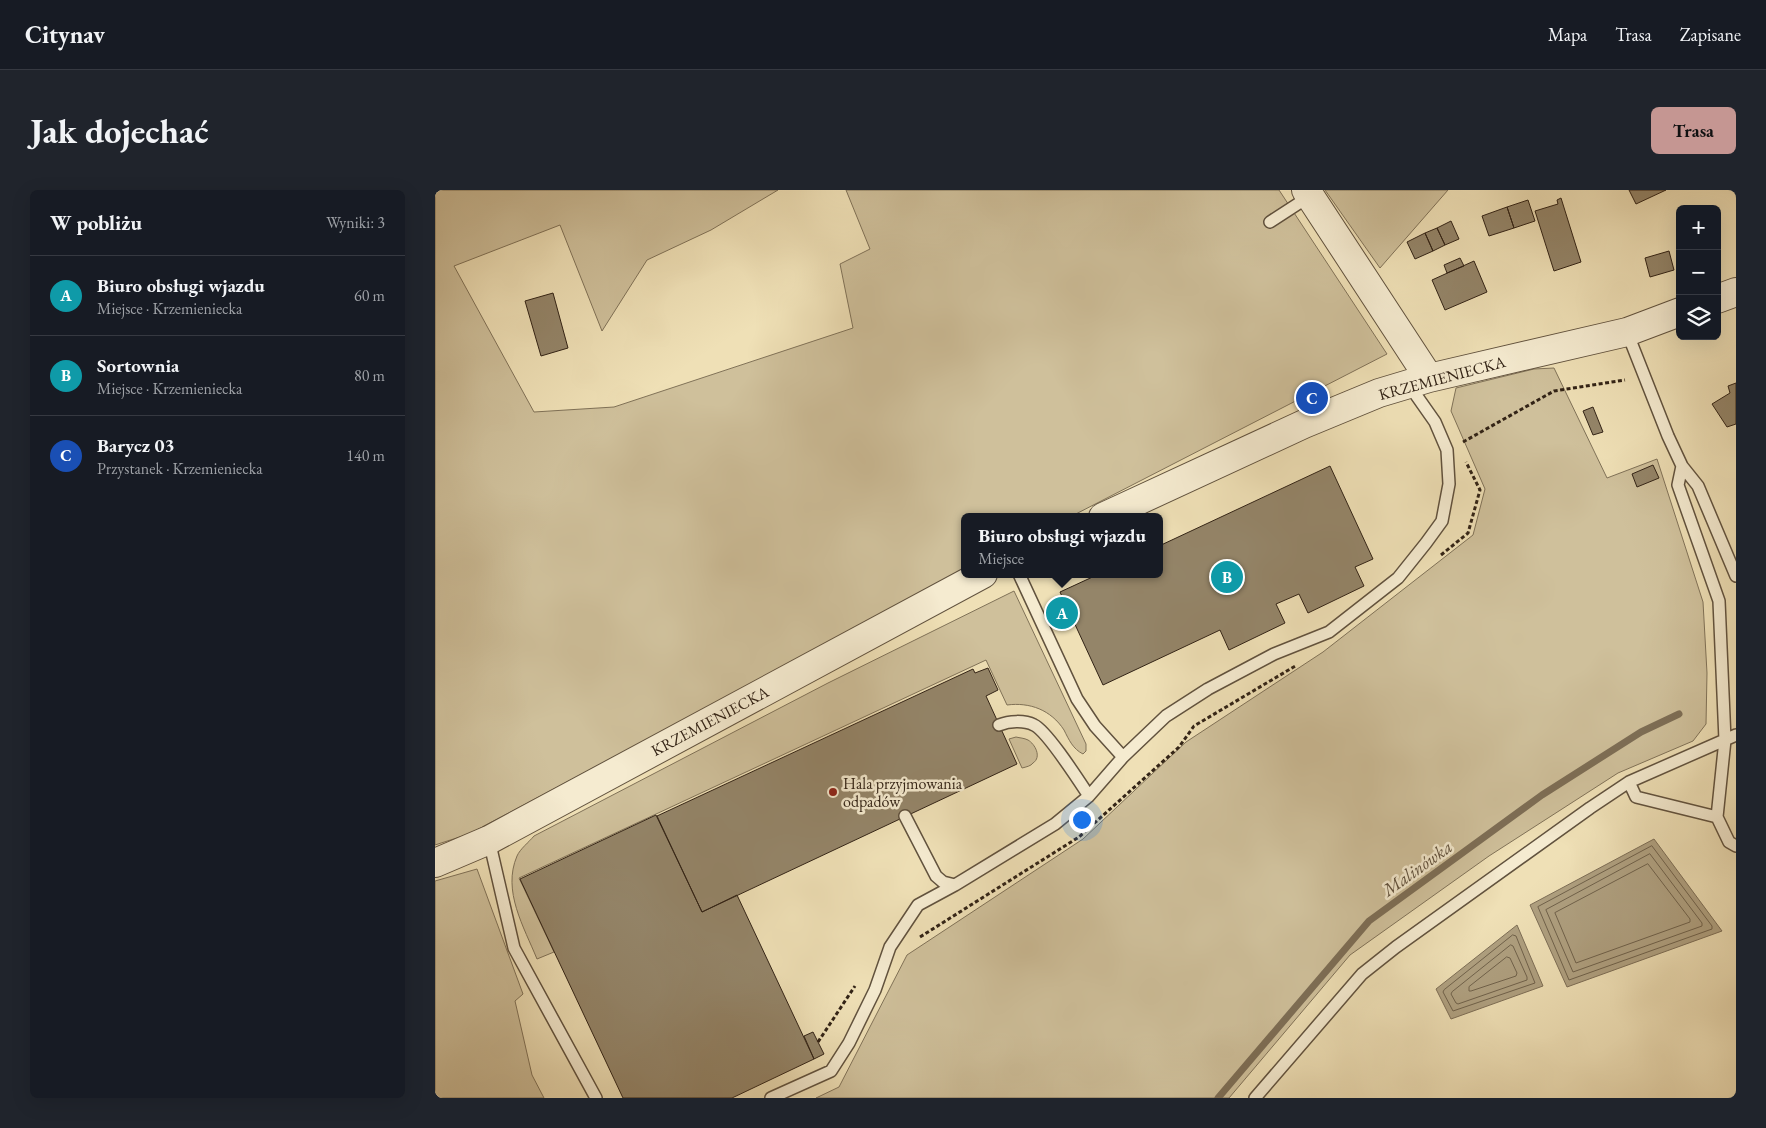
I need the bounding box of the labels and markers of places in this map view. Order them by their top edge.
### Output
pin: C [1296,379,1328,417]
pin: B [1211,558,1243,596]
pin: A [1046,594,1078,632]
place label: Hala przyjmowania odpadów [843,773,963,812]
marker: Hala przyjmowania odpadów [827,786,839,798]

